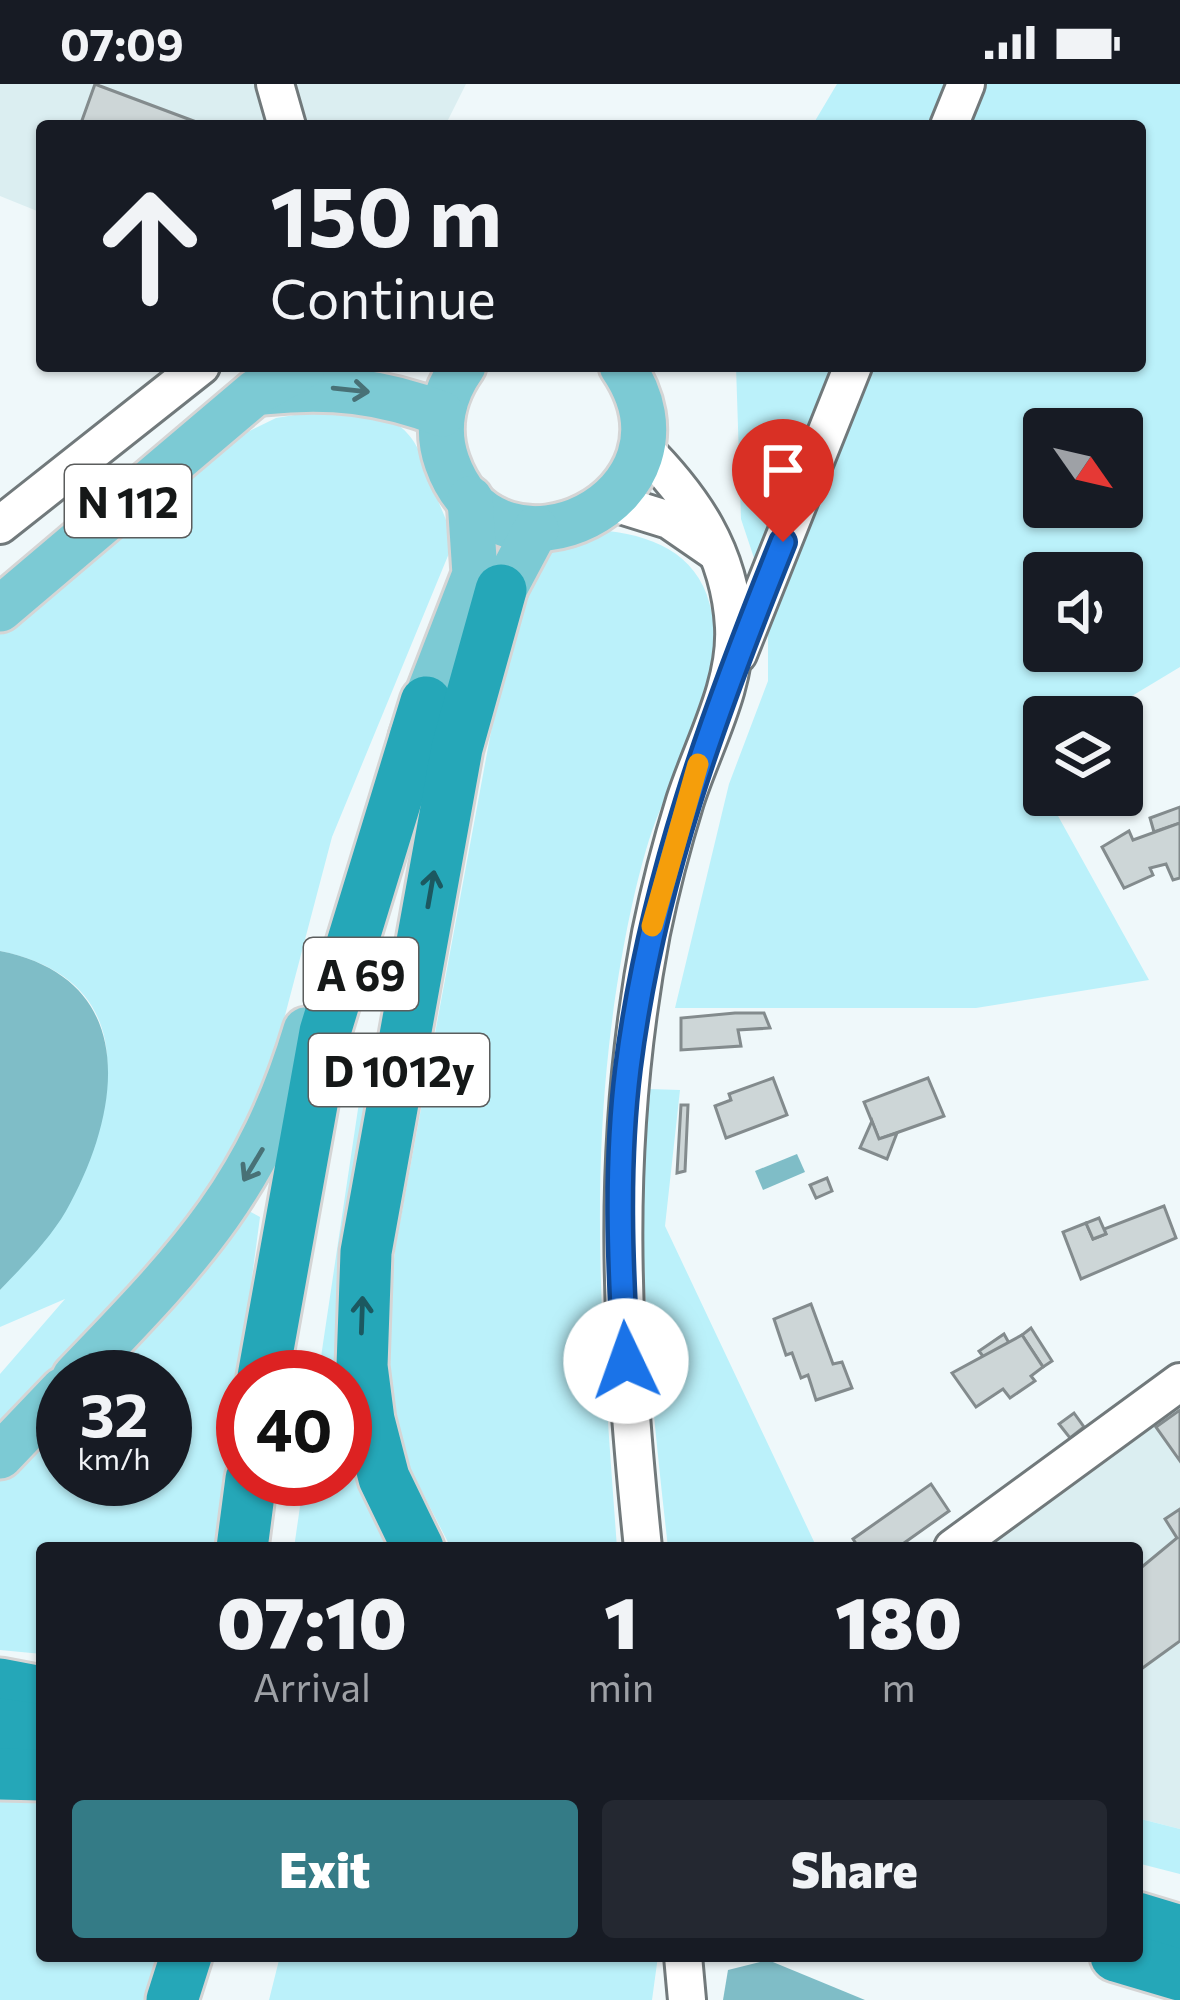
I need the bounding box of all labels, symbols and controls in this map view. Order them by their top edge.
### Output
text: 07:09 [60,15,184,70]
text: 150 m [270,162,502,264]
icon: ahead [72,168,228,324]
text: Continue [270,264,496,330]
one-way arrow [331,379,370,402]
north arrow [1023,408,1143,528]
map controls [1023,408,1143,816]
pin [732,419,834,542]
icon: arrive [750,437,816,503]
road number: N 112 [65,465,191,537]
button: sound [1023,552,1143,672]
button: layers [1023,696,1143,816]
one-way arrow [421,871,444,910]
road number: A 69 [304,938,418,1010]
road number: D 1012y [309,1034,489,1106]
one-way arrow [241,1147,265,1181]
one-way arrow [350,1296,373,1335]
position arrow [563,1298,689,1424]
speed limit sign: 40 [216,1350,372,1506]
text: 32 [80,1376,148,1449]
text: km/h [78,1439,150,1476]
text: 07:10 [217,1576,407,1664]
text: 1 [604,1576,638,1664]
text: 180 [835,1576,962,1664]
text: Arrival [253,1662,371,1710]
text: min [588,1662,654,1710]
text: m [882,1662,916,1710]
button: Exit [72,1800,578,1938]
button: Share [602,1800,1107,1938]

